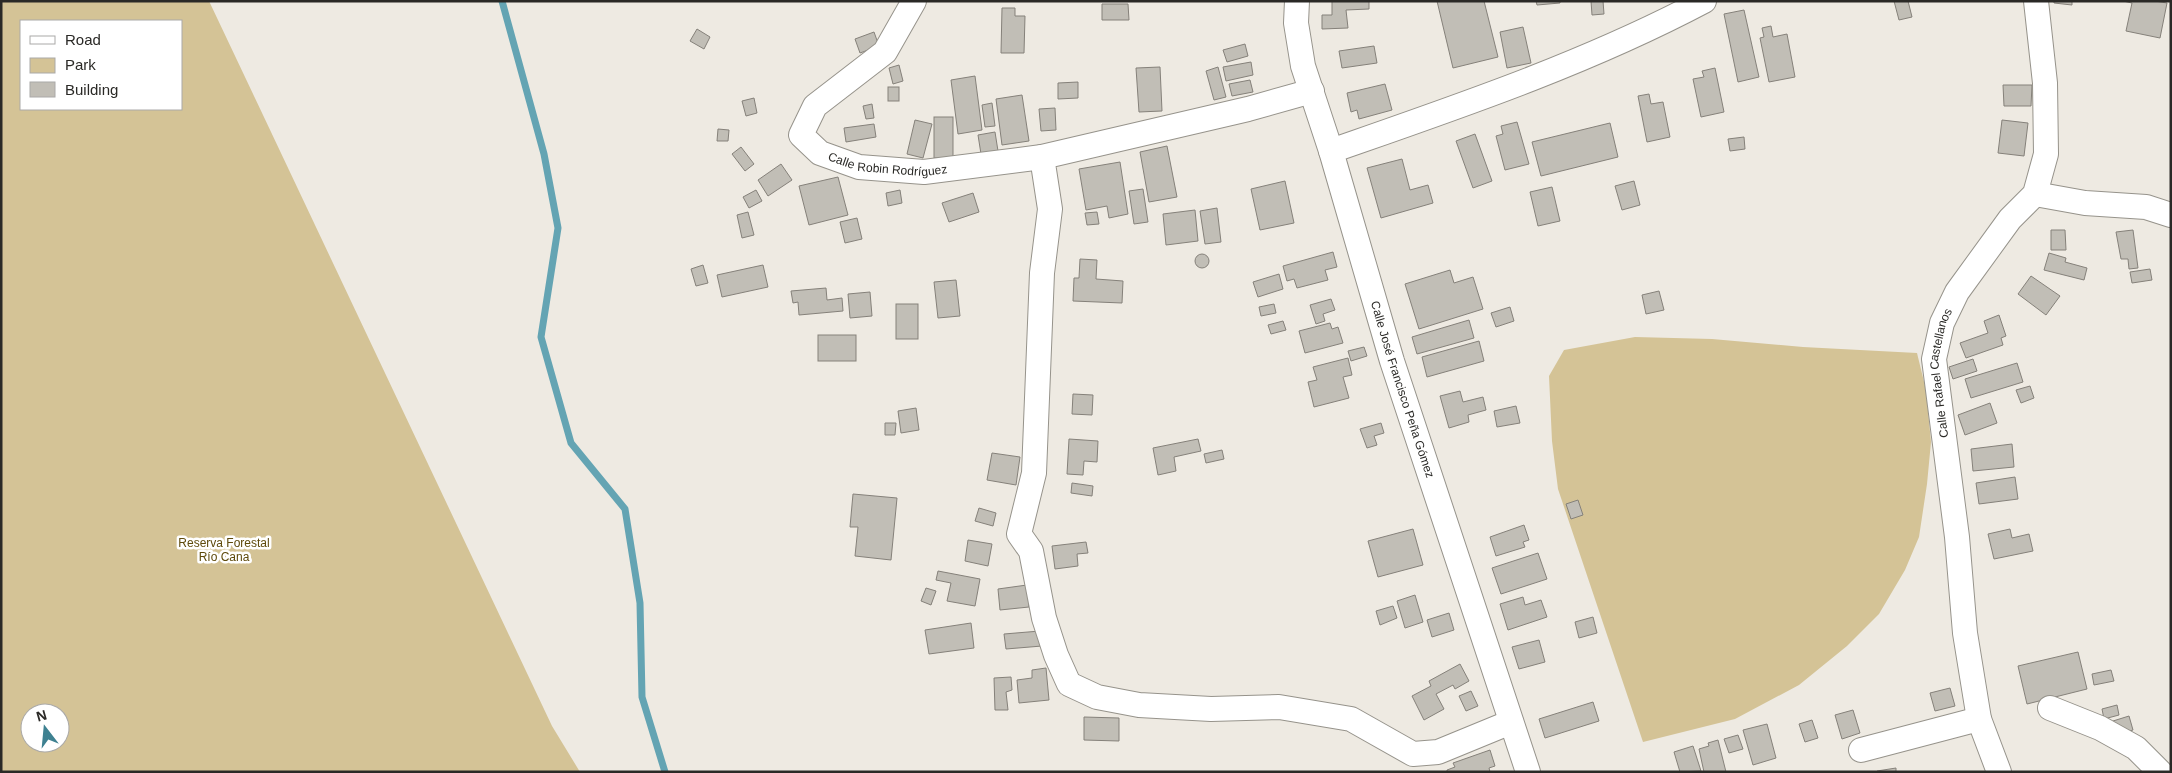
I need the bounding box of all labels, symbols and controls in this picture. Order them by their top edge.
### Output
legend [20,20,182,110]
text: Road [65,31,101,48]
text: Park [65,56,96,73]
text: Building [65,81,118,98]
street label: Calle Robin Rodríguez [826,149,948,179]
street label: Calle José Francisco Peña Gómez [1368,299,1437,480]
street label: Calle Rafael Castellanos [1927,306,1955,439]
park label: Reserva Forestal Río Cana [178,536,270,564]
north arrow [20,703,70,753]
text: N [34,706,48,725]

